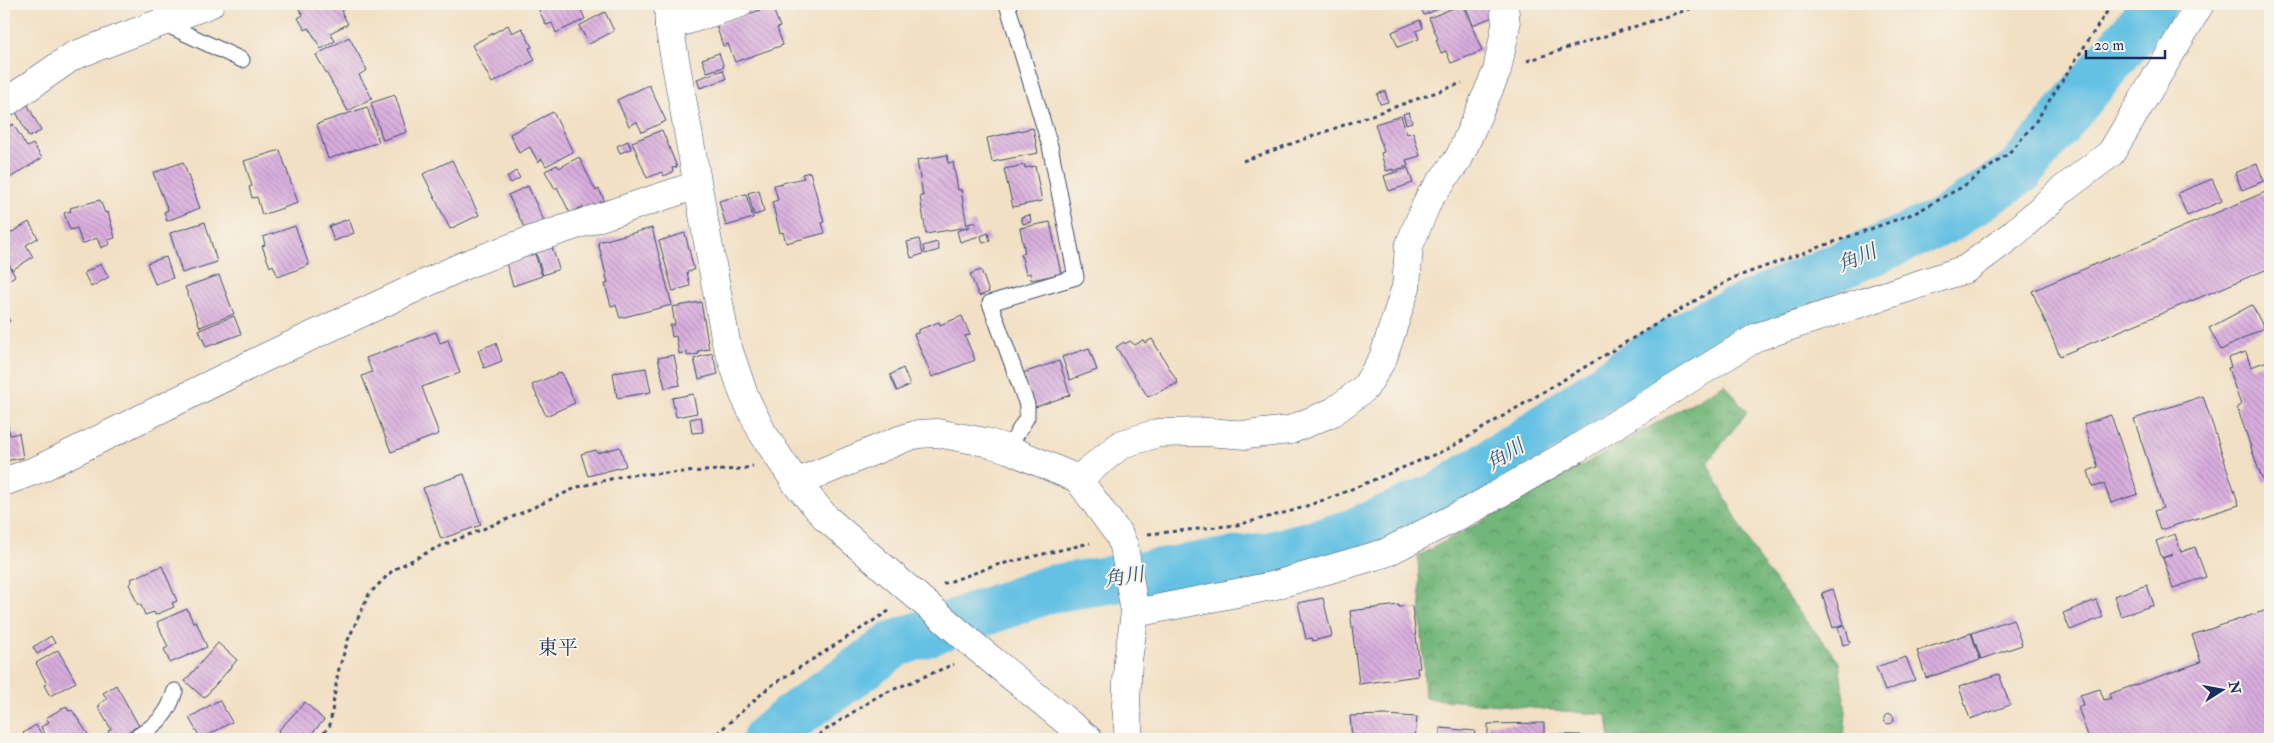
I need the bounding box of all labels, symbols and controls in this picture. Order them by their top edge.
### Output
scale bar [2086,28,2165,60]
text: 20 m [2094,36,2124,55]
water label: 角川 [1834,238,1882,277]
water label: 角川 [1481,433,1530,476]
water label: 角川 [1102,561,1148,592]
district label: 東平 [538,635,578,660]
north arrow [2196,666,2246,716]
text: N [2225,679,2244,696]

